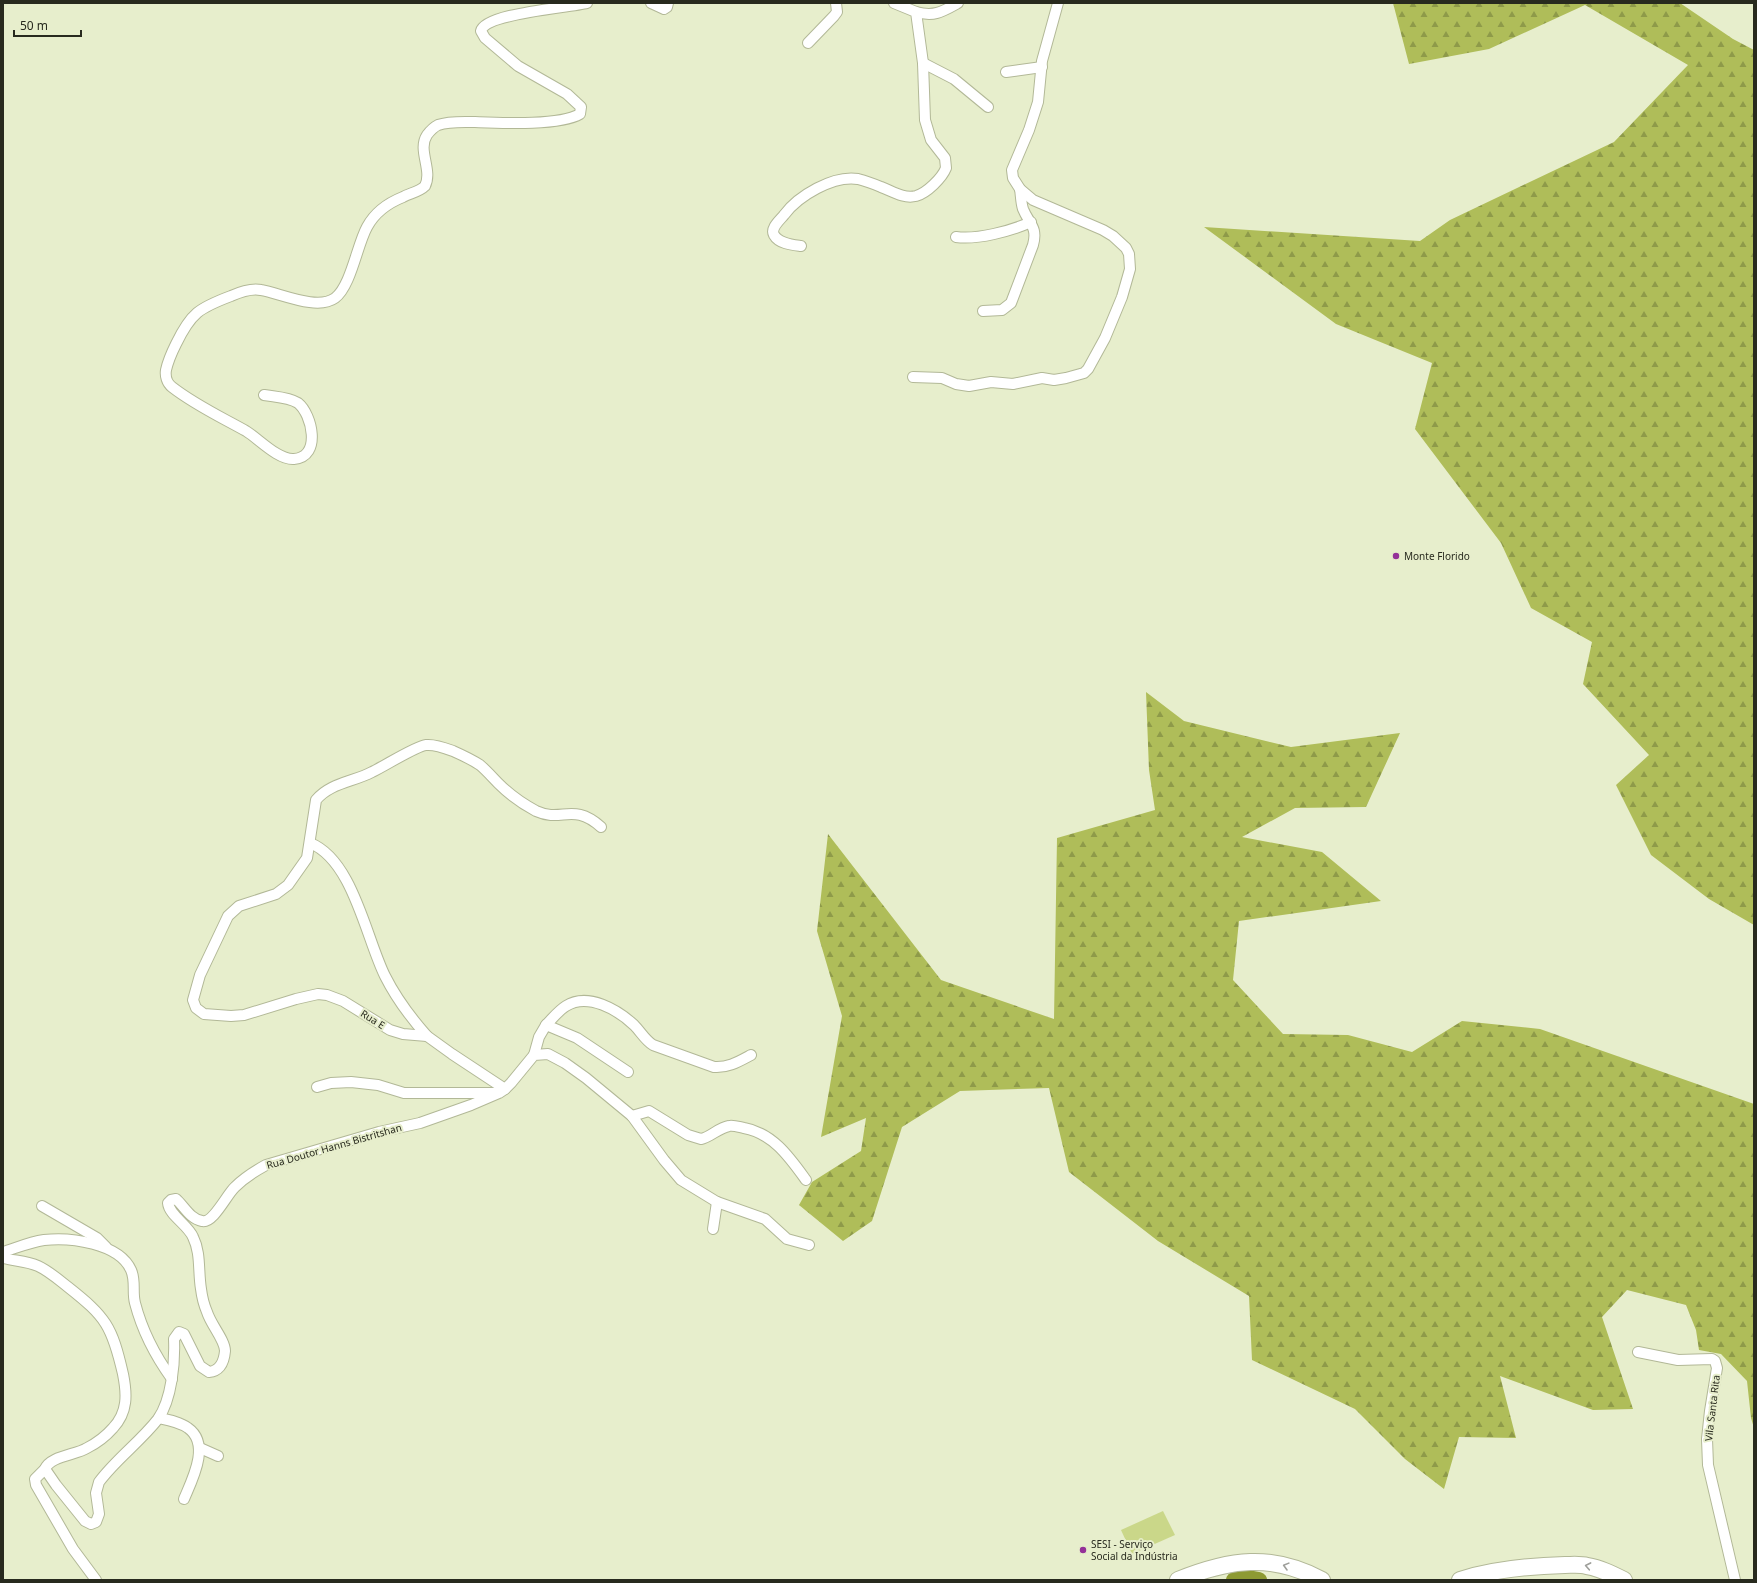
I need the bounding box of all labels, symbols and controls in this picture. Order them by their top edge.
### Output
scale bar [14,12,81,38]
text: 50 m [20,17,48,34]
place label: Monte Florido [1404,549,1470,563]
marker: Monte Florido [1391,551,1401,561]
street label: Rua E [358,1006,388,1032]
street label: Rua Doutor Hanns Bistritshan [265,1120,403,1172]
street label: Vila Santa Rita [1701,1374,1723,1442]
place label: SESI - Serviço Social da Indústria [1091,1537,1178,1563]
marker: SESI - Serviço Social da Indústria [1078,1545,1088,1555]
one-way arrow [1283,1562,1290,1571]
one-way arrow [1584,1563,1591,1571]

